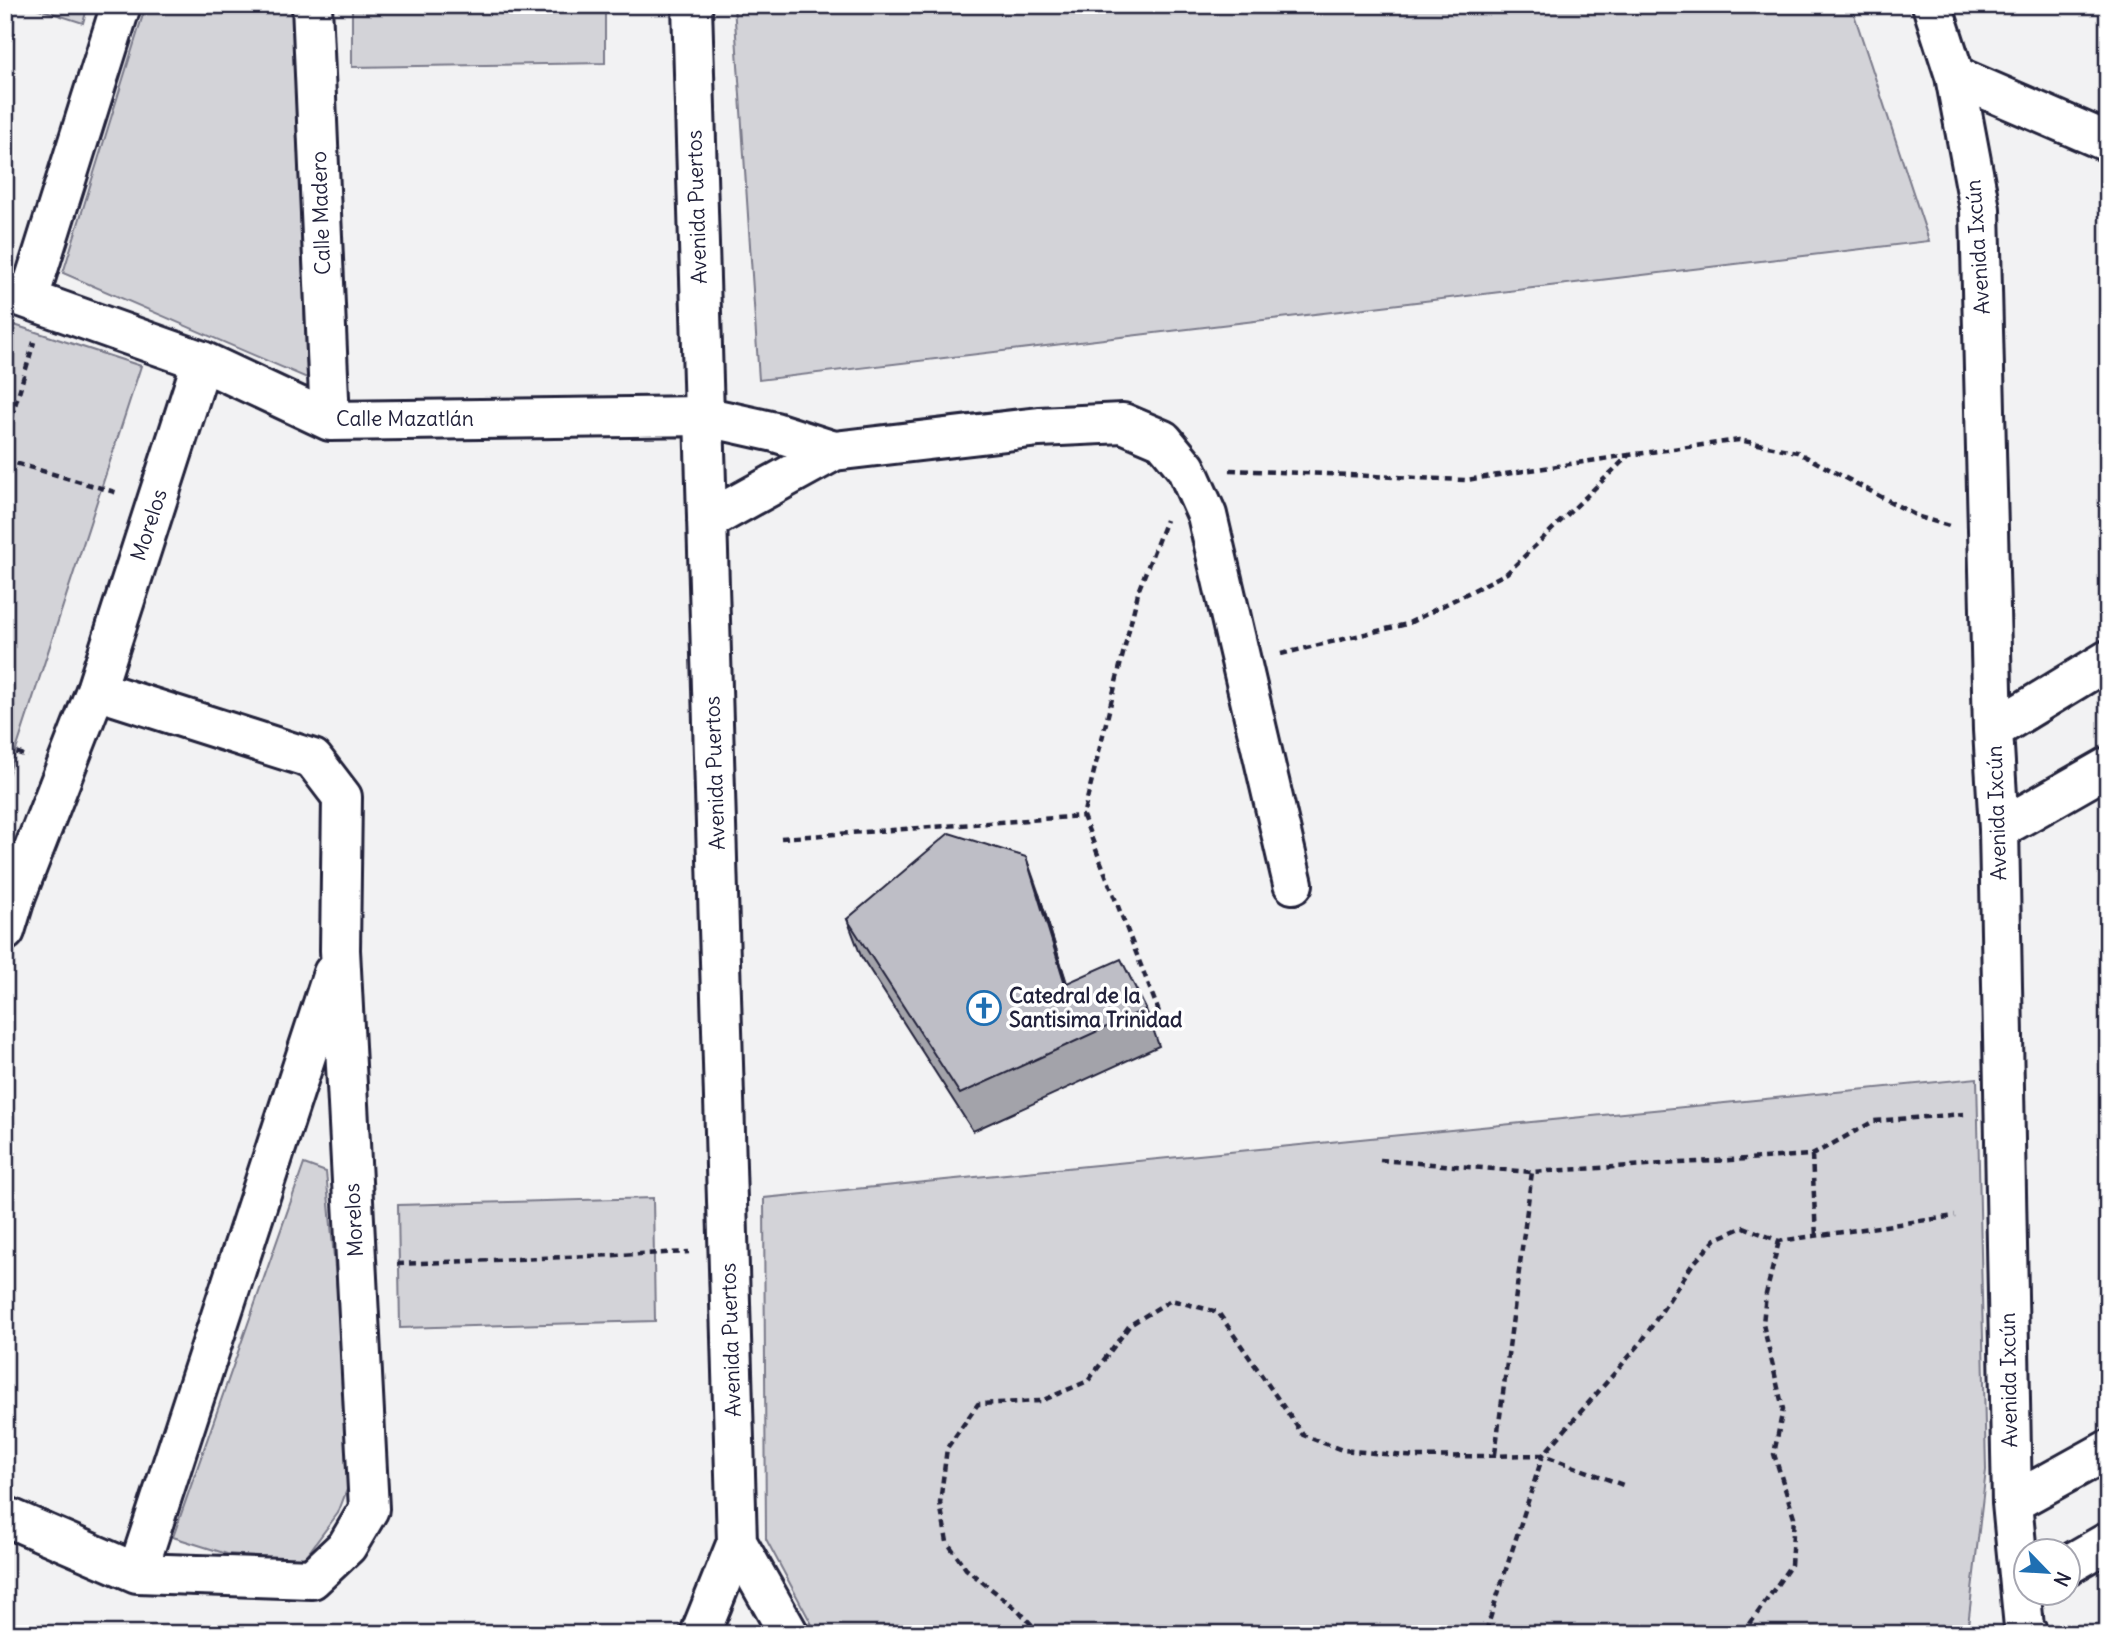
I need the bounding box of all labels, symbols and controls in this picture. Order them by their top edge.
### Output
street label: Avenida Puertos [680,130,713,285]
street label: Calle Madero [305,151,336,275]
street label: Avenida Ixcún [1959,179,1996,315]
street label: Calle Mazatlán [336,405,474,432]
street label: Morelos [124,485,173,564]
street label: Avenida Puertos [698,696,731,851]
street label: Avenida Ixcún [1981,745,2012,881]
place label: Catedral de la Santisima Trinidad [1009,982,1183,1033]
church icon: Catedral de la Santisima Trinidad [965,989,1003,1027]
street label: Morelos [338,1182,369,1258]
street label: Avenida Puertos [714,1263,747,1418]
street label: Avenida Ixcún [1994,1312,2023,1448]
north arrow [2011,1538,2082,1608]
text: N [2049,1568,2076,1590]

